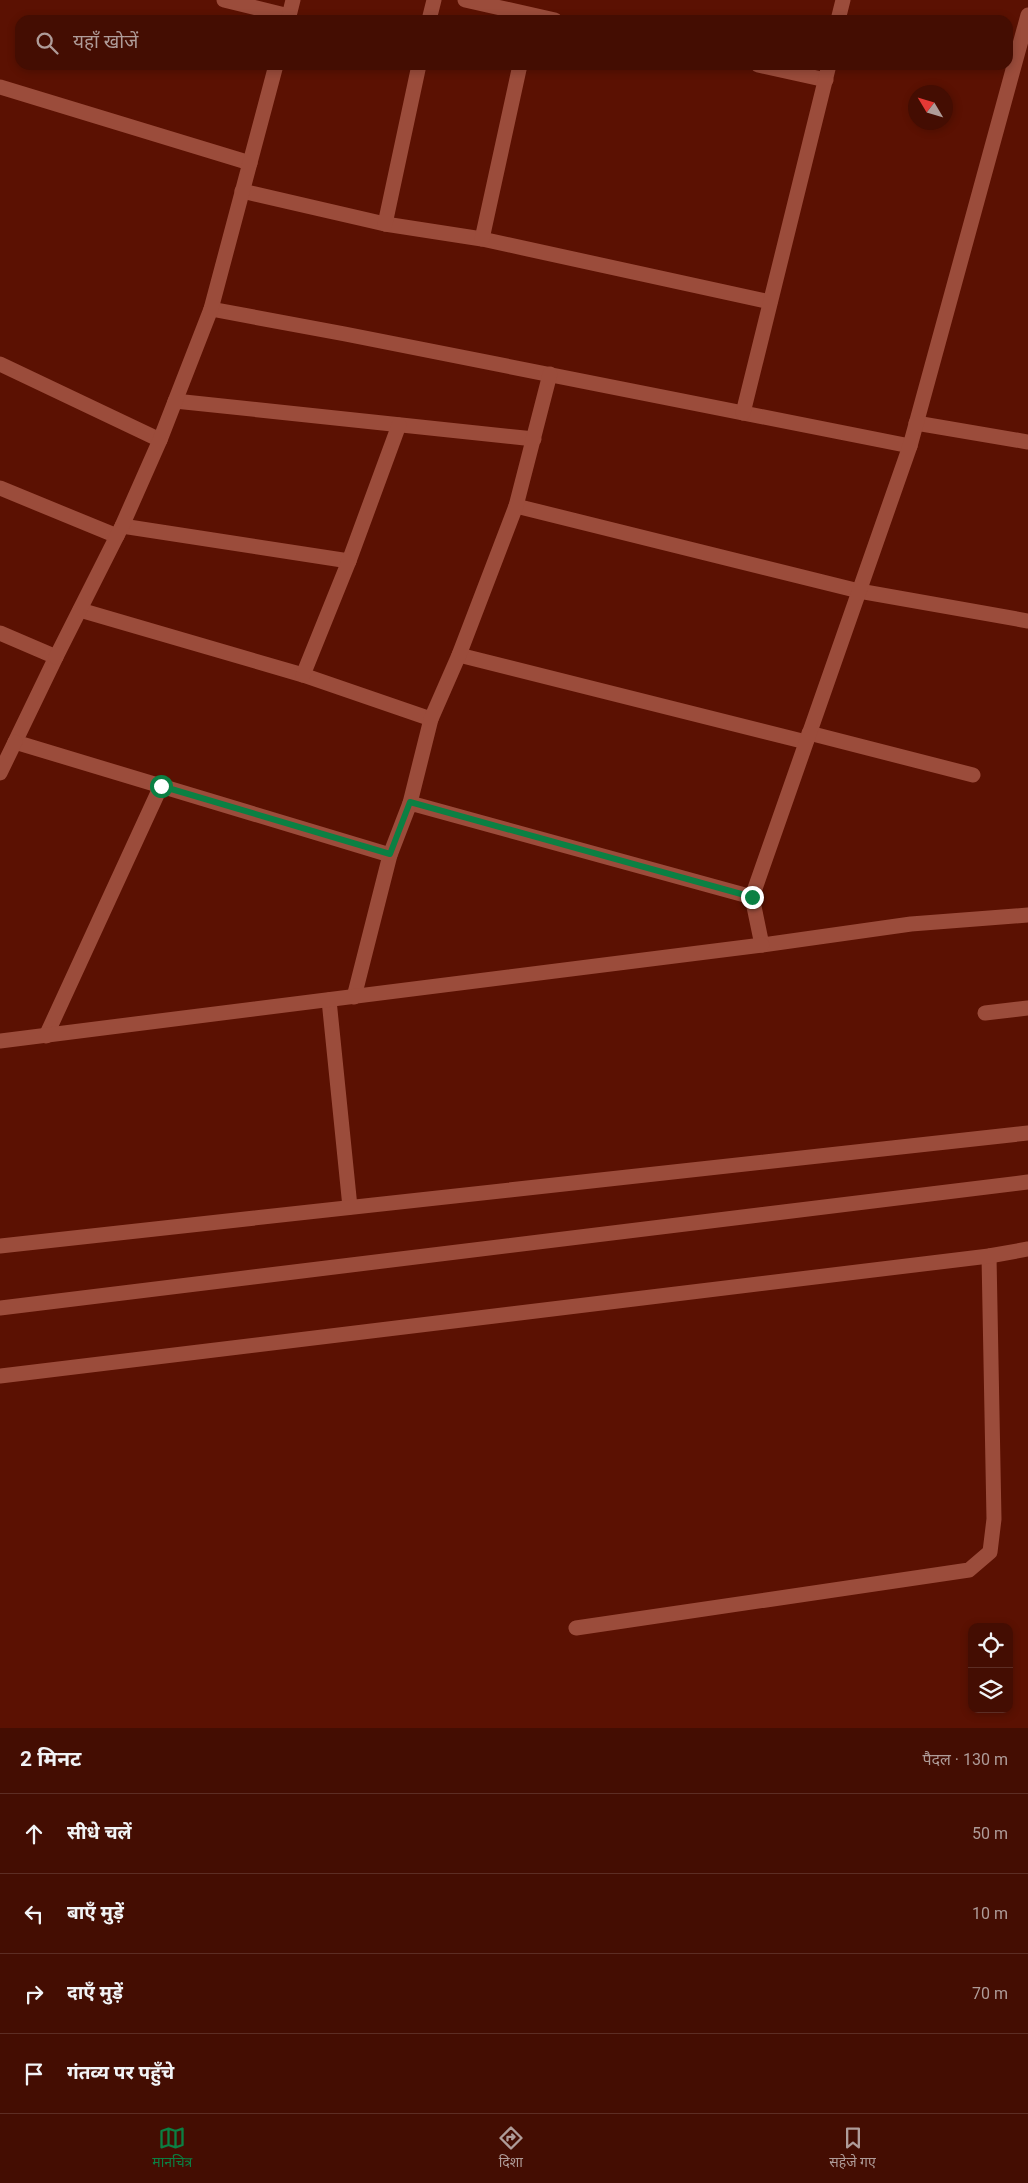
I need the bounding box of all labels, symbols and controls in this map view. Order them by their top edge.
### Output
search box [15,15,1013,70]
icon: search [33,29,61,57]
text: यहाँ खोजें [73,30,138,53]
north arrow [908,85,953,130]
route start [150,775,173,798]
route end [741,886,764,909]
map controls [968,1623,1013,1713]
button: locate [968,1623,1013,1668]
button: layers [968,1668,1013,1713]
text: 2 मिनट [20,1747,81,1771]
text: पैदल · 130 m [922,1750,1008,1769]
icon: ahead [20,1820,48,1848]
text: सीधे चलें [67,1821,132,1844]
text: 50 m [972,1824,1008,1843]
icon: left [20,1900,48,1928]
text: बाएँ मुड़ें [67,1901,124,1924]
text: 10 m [972,1904,1008,1923]
icon: right [20,1980,48,2008]
text: दाएँ मुड़ें [67,1981,123,2004]
text: 70 m [972,1984,1008,2003]
icon: arrive [20,2060,48,2088]
text: गंतव्य पर पहुँचे [67,2061,174,2084]
tab: मानचित्र [152,2124,192,2173]
tab: दिशा [497,2124,525,2173]
tab: सहेजे गए [829,2124,876,2173]

